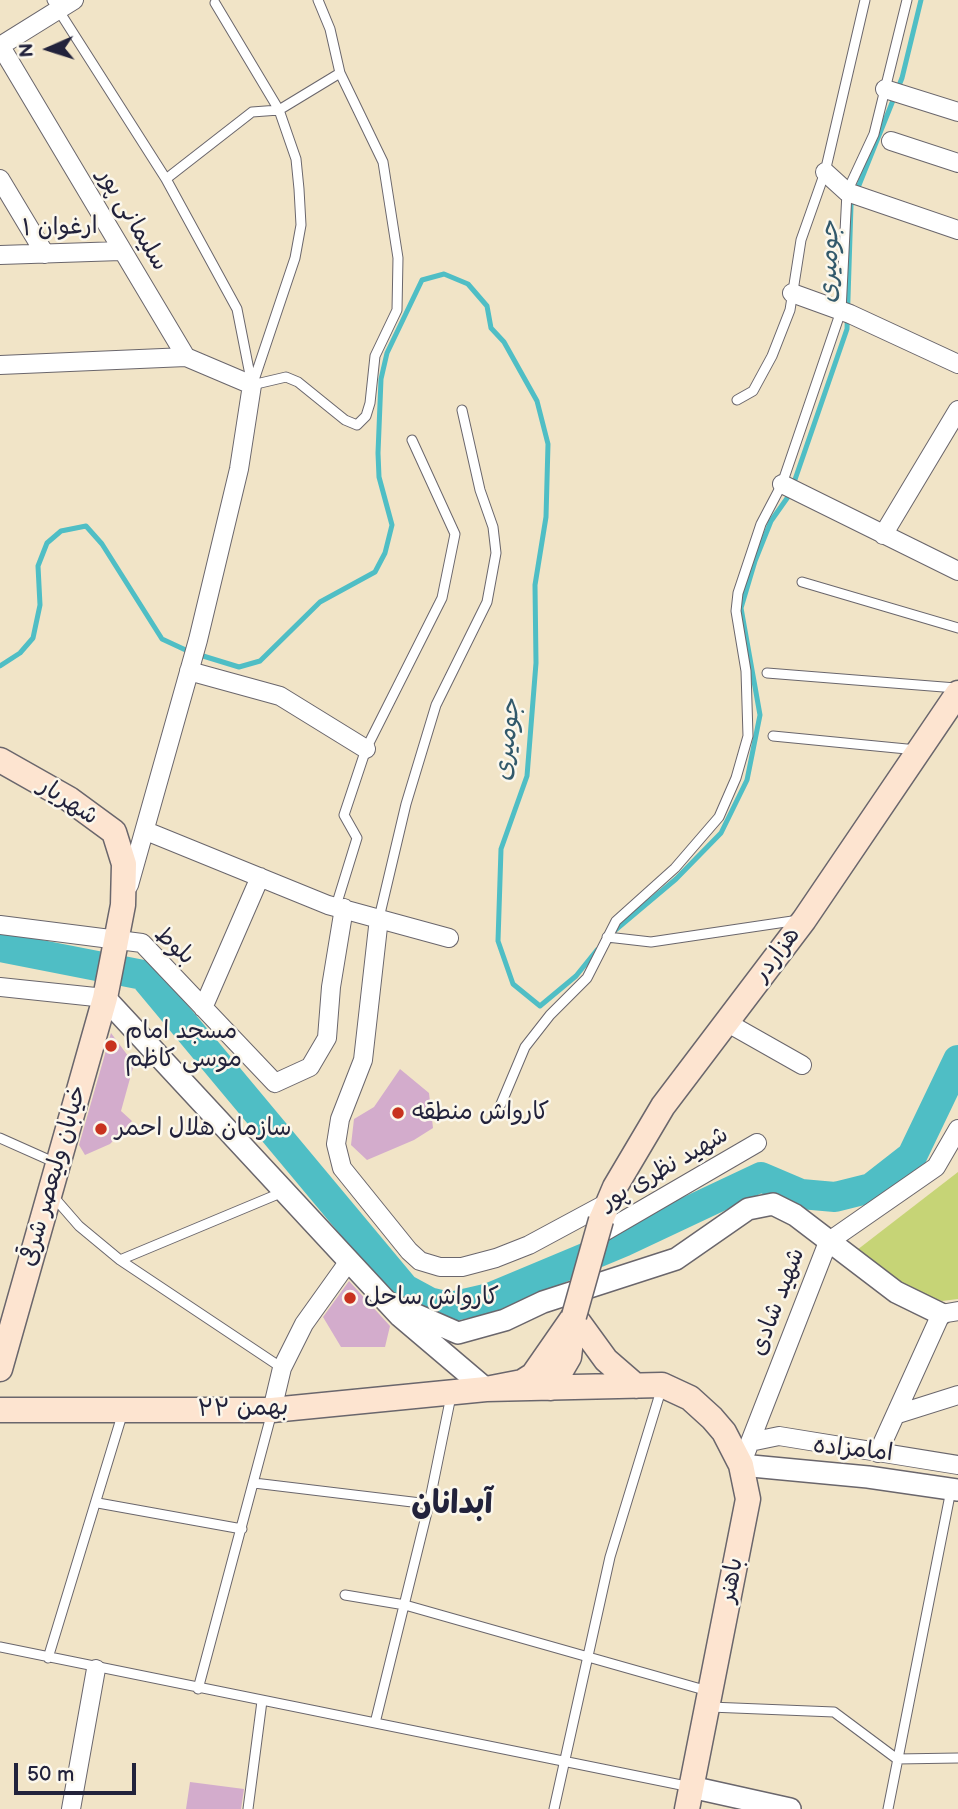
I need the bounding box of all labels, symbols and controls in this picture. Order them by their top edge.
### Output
north arrow [14,14,84,84]
text: N [16,42,39,58]
street label: سلیمانی پور [90,164,174,276]
street label: ارغوان ۱ [22,212,98,244]
water label: جومیری [813,220,847,304]
water label: جومیری [487,697,529,783]
street label: شهریار [33,772,103,832]
street label: بلوط [148,920,200,972]
street label: هزاردر [747,922,807,988]
place label: مسجد امام موسی کاظم [125,1018,242,1074]
marker: مسجد امام موسی کاظم [103,1038,119,1054]
street label: خیابان ولیعصر شرقی [14,1082,94,1270]
place label: کارواش منطقه [412,1099,549,1127]
marker: کارواش منطقه [390,1105,406,1121]
place label: سازمان هلال احمر [115,1115,292,1143]
marker: سازمان هلال احمر [93,1121,109,1137]
street label: شهید نظری پور [596,1121,734,1217]
street label: شهید شادی [744,1244,812,1360]
place label: کارواش ساحل [364,1284,499,1312]
marker: کارواش ساحل [342,1290,358,1306]
street label: ۲۲ بهمن [197,1394,289,1424]
street label: امامزاده [812,1431,894,1469]
district label: آبدانان [411,1486,493,1524]
street label: باهنر [714,1555,750,1605]
scale bar [18,1750,140,1794]
text: 50 m [27,1762,74,1787]

